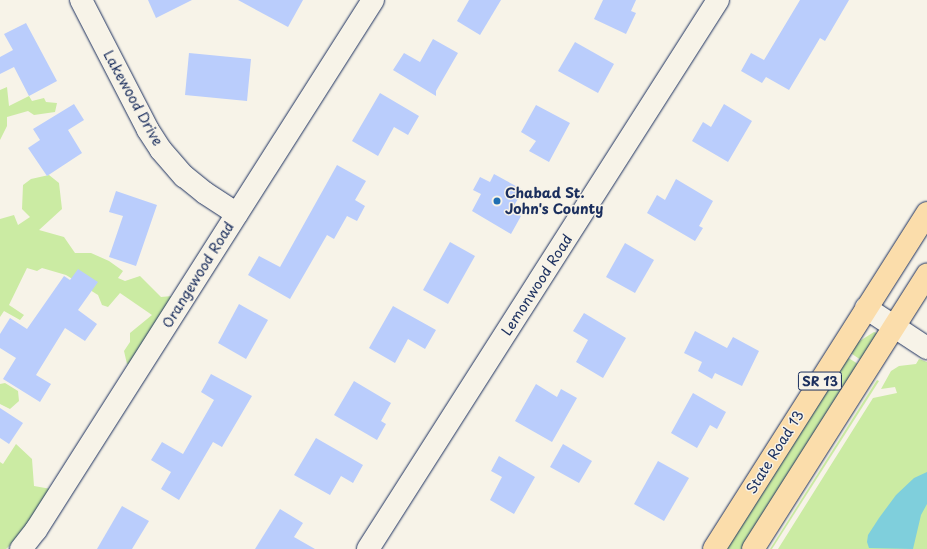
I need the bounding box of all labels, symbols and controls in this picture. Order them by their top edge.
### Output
street label: Lakewood Drive [100,47,166,149]
place label: Chabad St. John's County [505,185,604,218]
marker: Chabad St. John's County [492,196,502,206]
street label: Orangewood Road [158,219,238,331]
street label: Lemonwood Road [498,231,576,339]
road number: SR 13 [797,370,843,392]
street label: State Road 13 [743,407,807,497]

